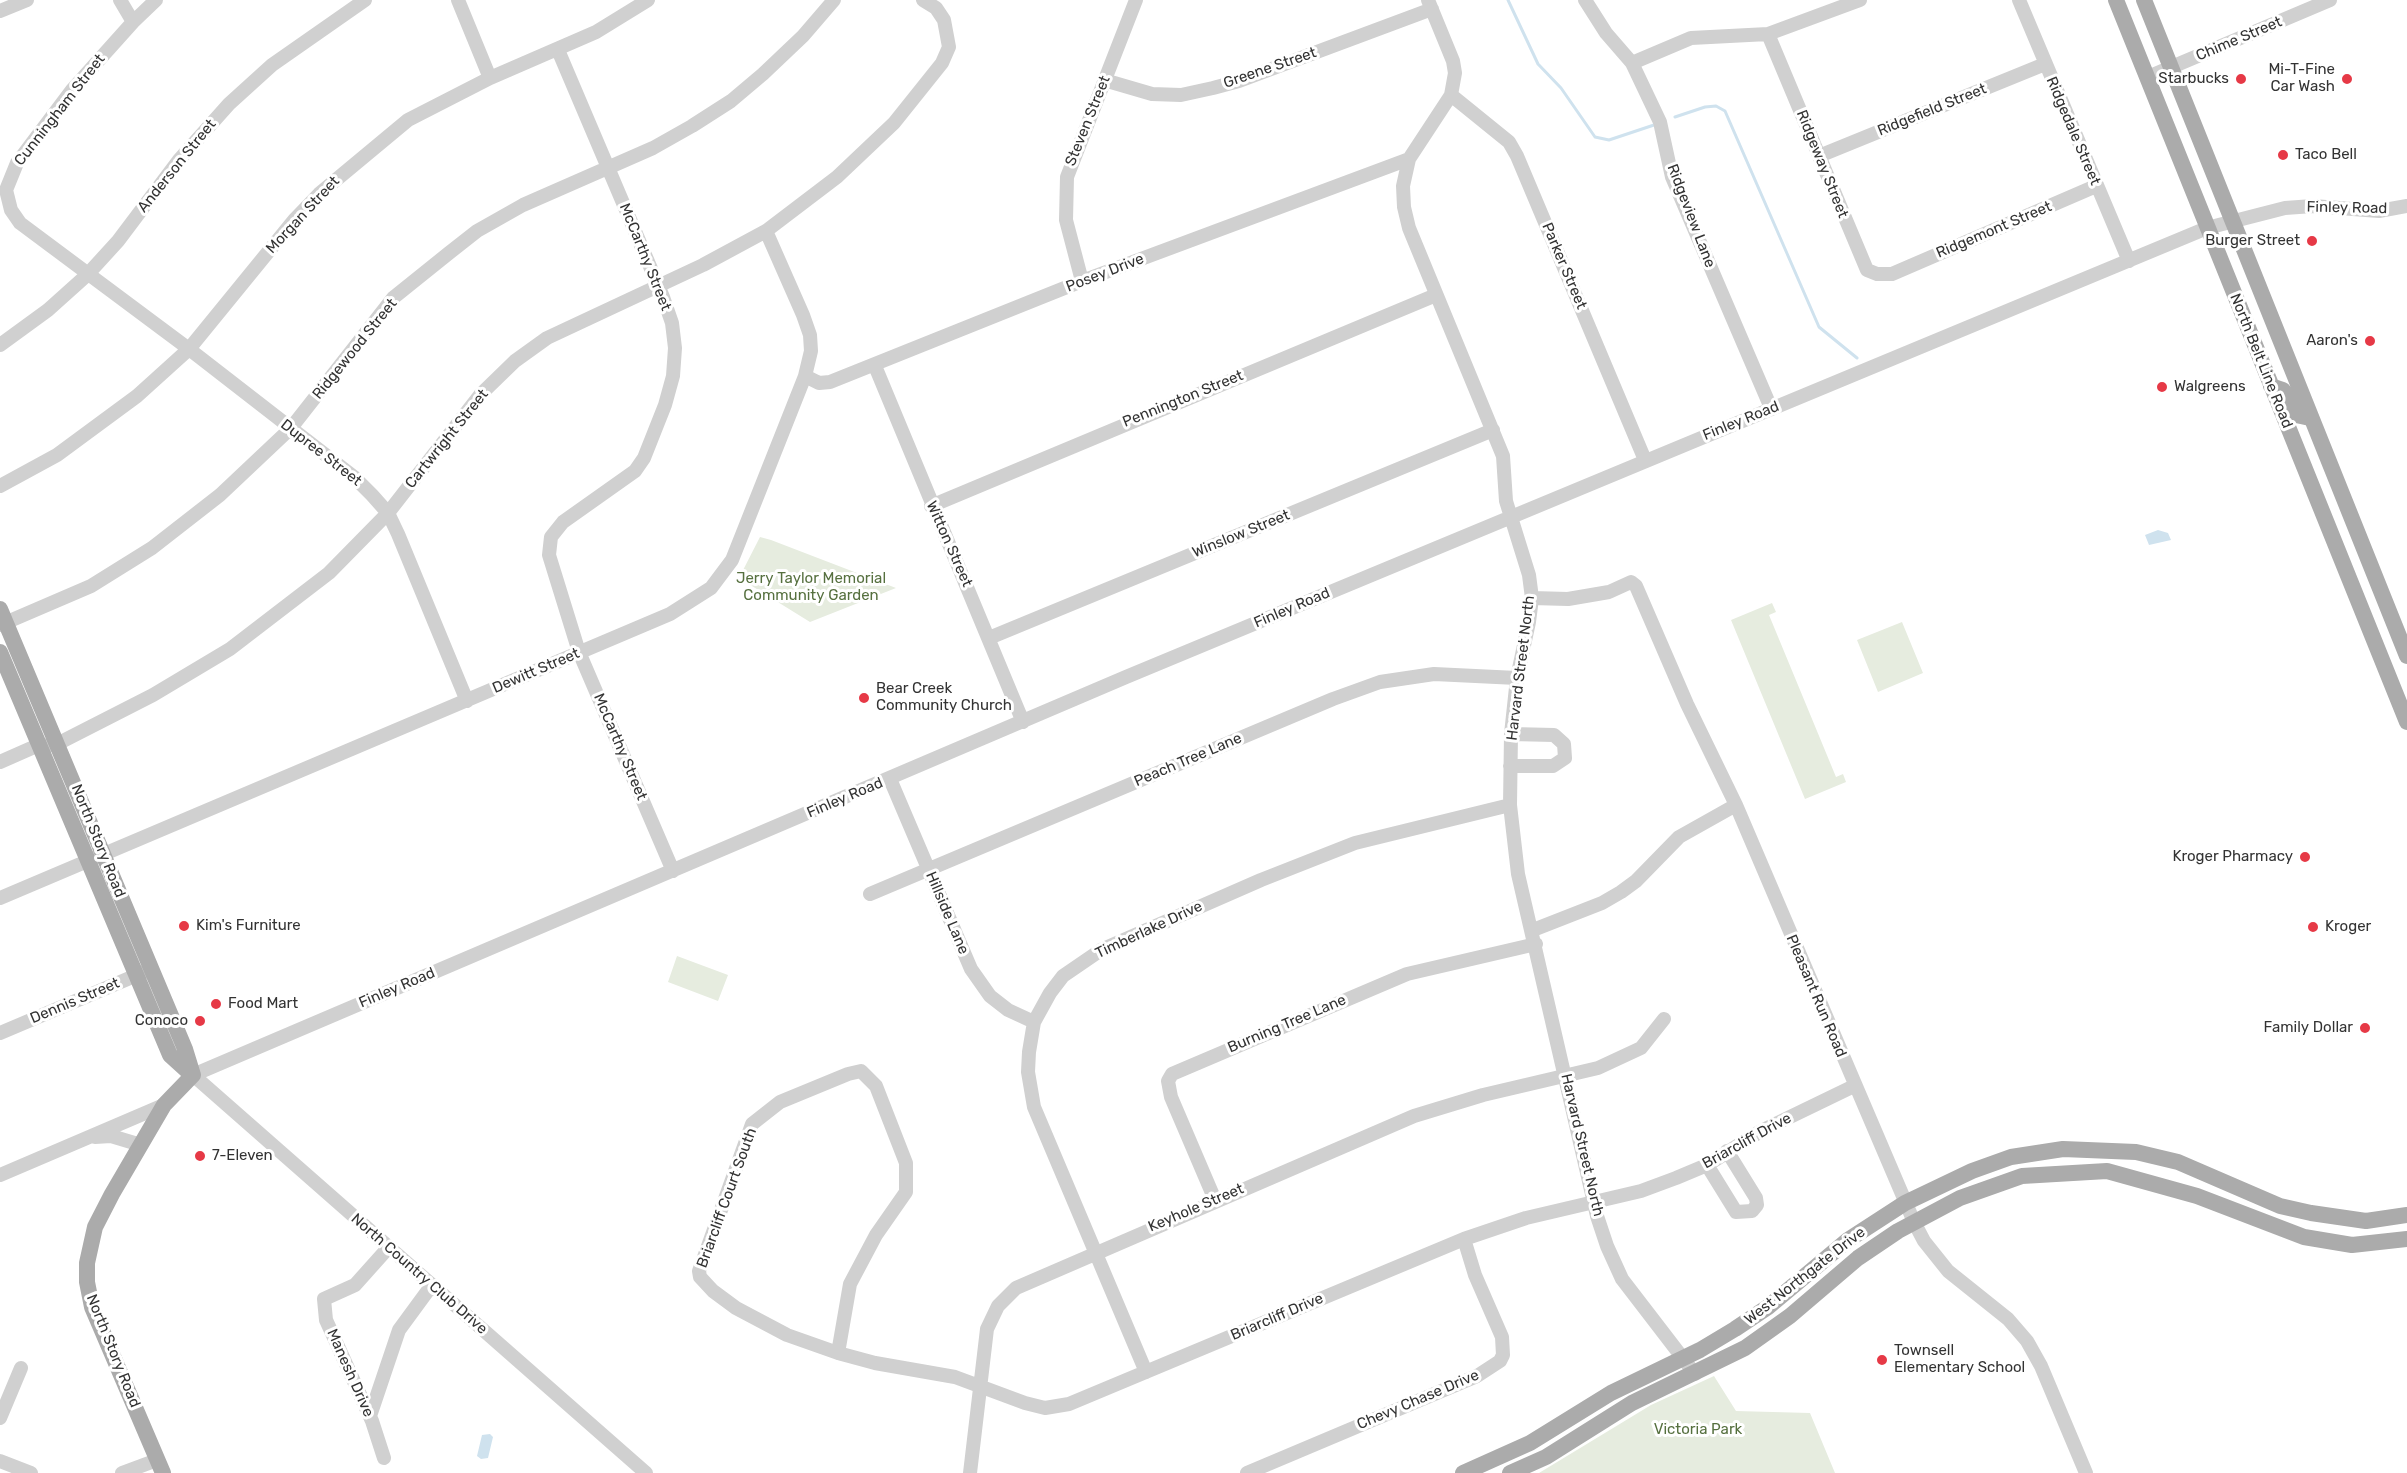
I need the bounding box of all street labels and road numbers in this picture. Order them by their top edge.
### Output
street label: Chime Street [2193,13,2285,65]
street label: Greene Street [1221,44,1319,92]
street label: Cunningham Street [11,51,109,169]
street label: Steven Street [1062,73,1114,169]
street label: Ridgedale Street [2042,74,2104,188]
street label: Ridgefield Street [1875,80,1989,140]
street label: Ridgeway Street [1792,107,1852,221]
street label: Anderson Street [134,116,220,216]
street label: Ridgeview Lane [1663,162,1719,270]
street label: Morgan Street [263,173,343,257]
street label: Ridgemont Street [1934,198,2054,262]
street label: Finley Road [2306,198,2388,218]
street label: McCarthy Street [615,201,675,313]
street label: Parker Street [1538,220,1590,312]
street label: Posey Drive [1064,250,1146,296]
street label: North Belt Line Road [2226,291,2296,431]
street label: Ridgewood Street [309,295,401,403]
street label: Pennington Street [1120,367,1246,431]
street label: Cartwright Street [402,386,492,492]
street label: Finley Road [1700,398,1782,444]
street label: Dupree Street [277,416,365,490]
street label: Witton Street [922,498,976,590]
street label: Winslow Street [1190,506,1292,562]
street label: Finley Road [1251,584,1333,632]
street label: Harvard Street North [1503,594,1539,742]
street label: Dewitt Street [490,645,582,697]
street label: McCarthy Street [589,691,651,803]
street label: Peach Tree Lane [1132,729,1244,791]
street label: Finley Road [804,774,886,822]
street label: North Story Road [67,782,129,900]
street label: Hillside Lane [921,869,973,957]
street label: Timberlake Drive [1093,897,1205,963]
street label: Pleasant Run Road [1782,932,1850,1060]
street label: Finley Road [356,964,438,1012]
street label: Dennis Street [28,974,122,1028]
street label: Burning Tree Lane [1225,991,1349,1057]
street label: Harvard Street North [1557,1072,1607,1218]
street label: Briarcliff Drive [1699,1109,1795,1173]
street label: Briarcliff Court South [693,1126,761,1270]
street label: Keyhole Street [1146,1180,1246,1236]
street label: North Country Club Drive [347,1210,491,1338]
street label: West Northgate Drive [1741,1223,1869,1329]
street label: Briarcliff Drive [1228,1289,1326,1345]
street label: North Story Road [82,1292,144,1410]
street label: Manesh Drive [323,1326,377,1420]
street label: Chevy Chase Drive [1354,1366,1482,1434]

